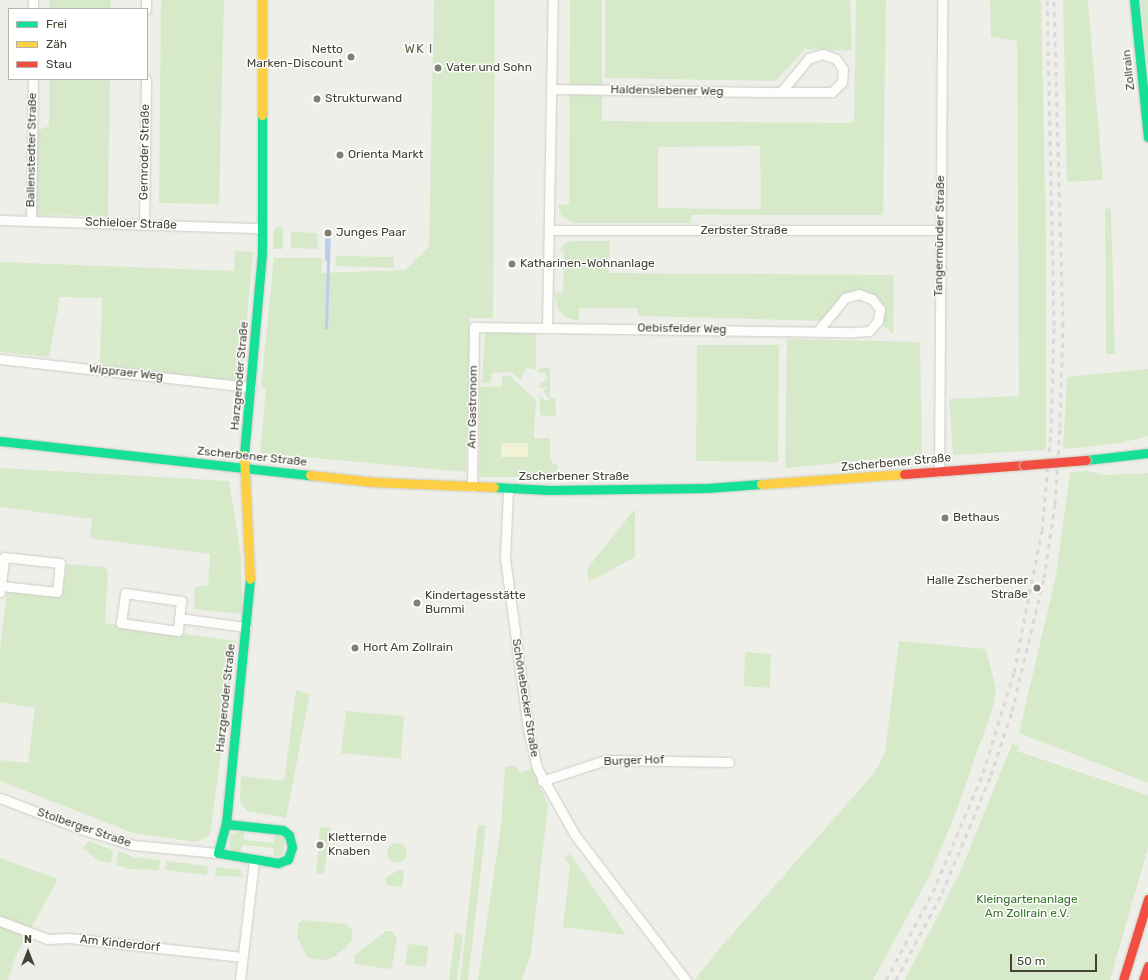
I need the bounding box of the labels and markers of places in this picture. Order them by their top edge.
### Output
place label: Netto Marken-Discount [247,43,343,71]
marker: Netto Marken-Discount [346,52,356,62]
place label: Vater und Sohn [446,61,532,75]
marker: Vater und Sohn [433,63,443,73]
place label: Strukturwand [325,92,402,106]
marker: Strukturwand [312,94,322,104]
place label: Orienta Markt [348,148,423,162]
marker: Orienta Markt [335,150,345,160]
place label: Junges Paar [336,226,406,240]
marker: Junges Paar [323,228,333,238]
place label: Katharinen-Wohnanlage [520,257,655,271]
marker: Katharinen-Wohnanlage [507,259,517,269]
place label: Bethaus [953,511,1000,525]
marker: Bethaus [940,513,950,523]
place label: Halle Zscherbener Straße [926,574,1028,602]
marker: Halle Zscherbener Straße [1031,582,1043,594]
place label: Kindertagesstätte Bummi [425,589,526,617]
marker: Kindertagesstätte Bummi [412,598,422,608]
place label: Hort Am Zollrain [363,641,453,655]
marker: Hort Am Zollrain [350,643,360,653]
place label: Kletternde Knaben [328,831,387,859]
marker: Kletternde Knaben [315,840,325,850]

